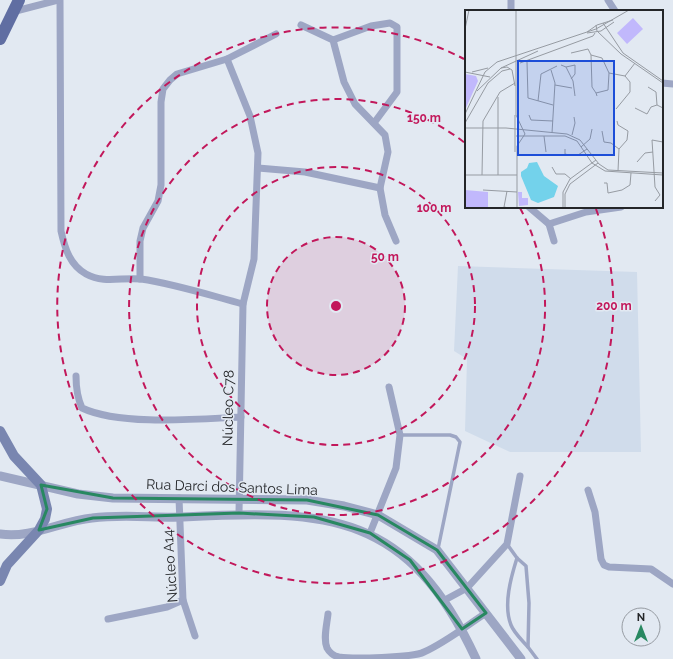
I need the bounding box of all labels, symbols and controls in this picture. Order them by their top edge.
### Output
inset map [465,10,663,208]
text: 150 m [407,111,441,125]
text: 100 m [417,201,451,215]
text: 50 m [371,250,399,264]
centre of rings [329,299,343,313]
text: 200 m [596,299,632,313]
street label: Núcleo C78 [219,370,237,446]
street label: Rua Darci dos Santos Lima [146,476,318,498]
street label: Núcleo A14 [159,528,181,603]
north arrow [621,607,661,647]
text: N [637,611,645,624]

